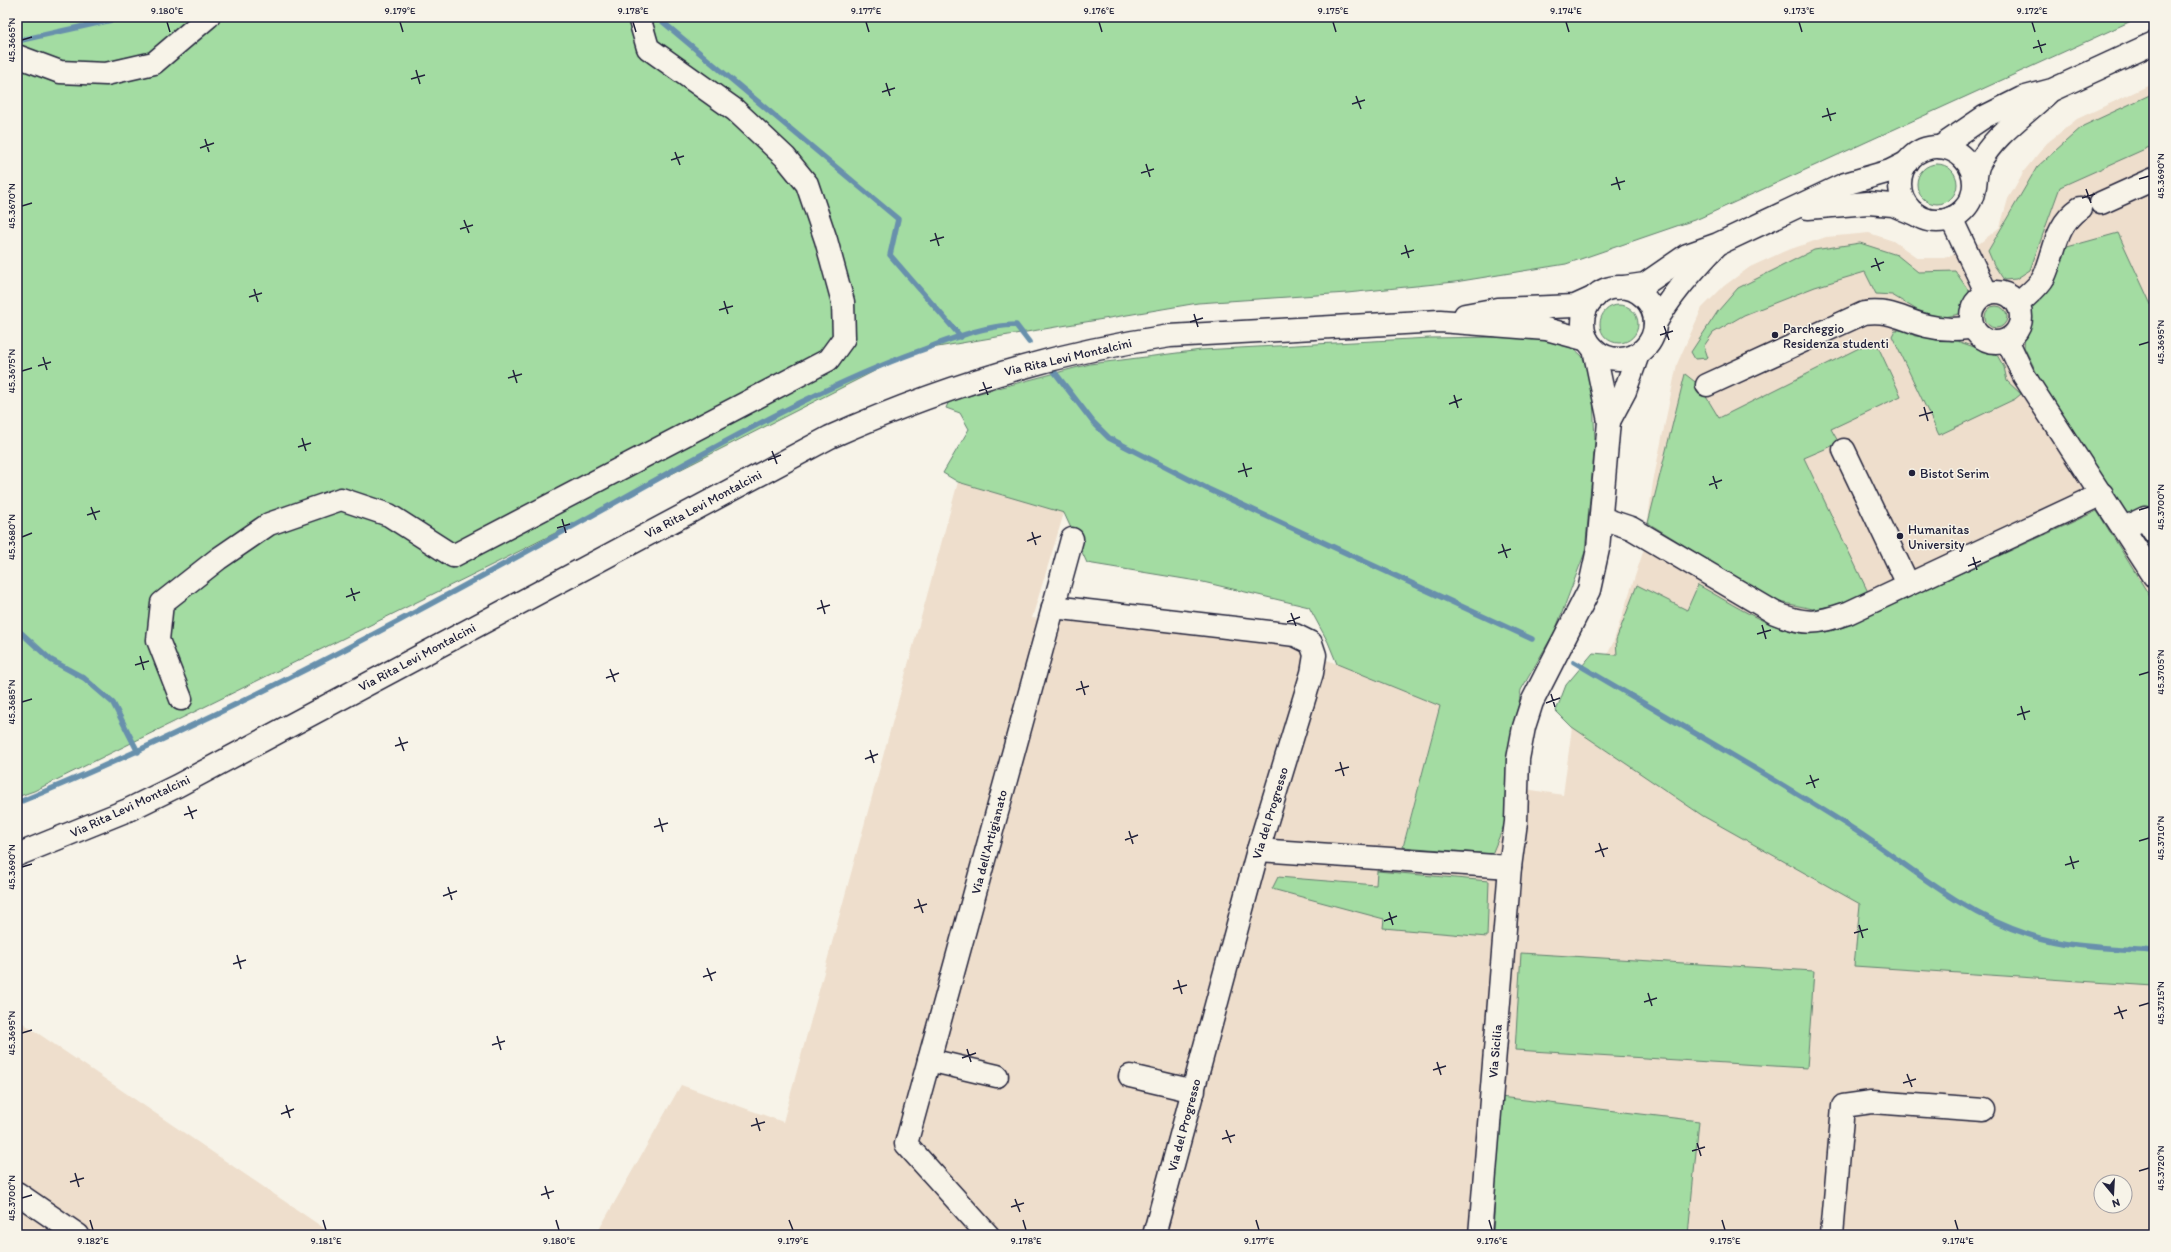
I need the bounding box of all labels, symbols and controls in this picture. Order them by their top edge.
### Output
text: 9.180°E [151,4,184,17]
text: 9.179°E [385,4,416,17]
text: 9.178°E [617,4,649,17]
text: 9.177°E [851,4,882,17]
text: 9.176°E [1083,4,1115,17]
text: 9.175°E [1317,4,1349,17]
text: 9.174°E [1550,4,1582,17]
text: 9.173°E [1783,4,1815,17]
text: 9.172°E [2016,4,2048,17]
text: 45.3665°N [5,17,18,62]
text: 45.3690°N [2154,153,2167,199]
text: 45.3670°N [5,183,18,229]
text: 45.3695°N [2154,319,2167,364]
place label: Parcheggio Residenza studenti [1783,321,1889,351]
marker: Parcheggio Residenza studenti [1770,330,1780,340]
street label: Via Rita Levi Montalcini [1003,335,1133,379]
text: 45.3675°N [5,349,18,393]
place label: Bistot Serim [1920,466,1990,481]
street label: Via Rita Levi Montalcini [642,467,764,541]
marker: Bistot Serim [1907,468,1917,478]
text: 45.3700°N [2154,484,2167,530]
text: 45.3680°N [5,514,18,560]
place label: Humanitas University [1908,522,1969,552]
marker: Humanitas University [1895,531,1905,541]
street label: Via Rita Levi Montalcini [356,620,478,694]
text: 45.3705°N [2154,649,2167,695]
text: 45.3685°N [5,679,18,724]
street label: Via del Progresso [1249,765,1291,861]
street label: Via Rita Levi Montalcini [68,772,192,840]
street label: Via dell'Artigianato [968,788,1010,896]
text: 45.3710°N [2154,815,2167,860]
text: 45.3690°N [5,844,18,890]
text: 45.3715°N [2154,981,2167,1025]
text: 45.3695°N [5,1010,18,1055]
street label: Via Sicilia [1485,1023,1505,1079]
street label: Via del Progresso [1164,1077,1204,1173]
text: 45.3720°N [2154,1145,2167,1191]
north arrow [2093,1174,2133,1214]
text: 45.3700°N [5,1175,18,1221]
text: N [2110,1196,2121,1210]
text: 9.182°E [77,1234,109,1247]
text: 9.181°E [311,1234,342,1247]
text: 9.180°E [543,1234,576,1247]
text: 9.179°E [778,1234,809,1247]
text: 9.178°E [1010,1234,1042,1247]
text: 9.177°E [1244,1234,1275,1247]
text: 9.176°E [1476,1234,1508,1247]
text: 9.175°E [1709,1234,1741,1247]
text: 9.174°E [1942,1234,1974,1247]

